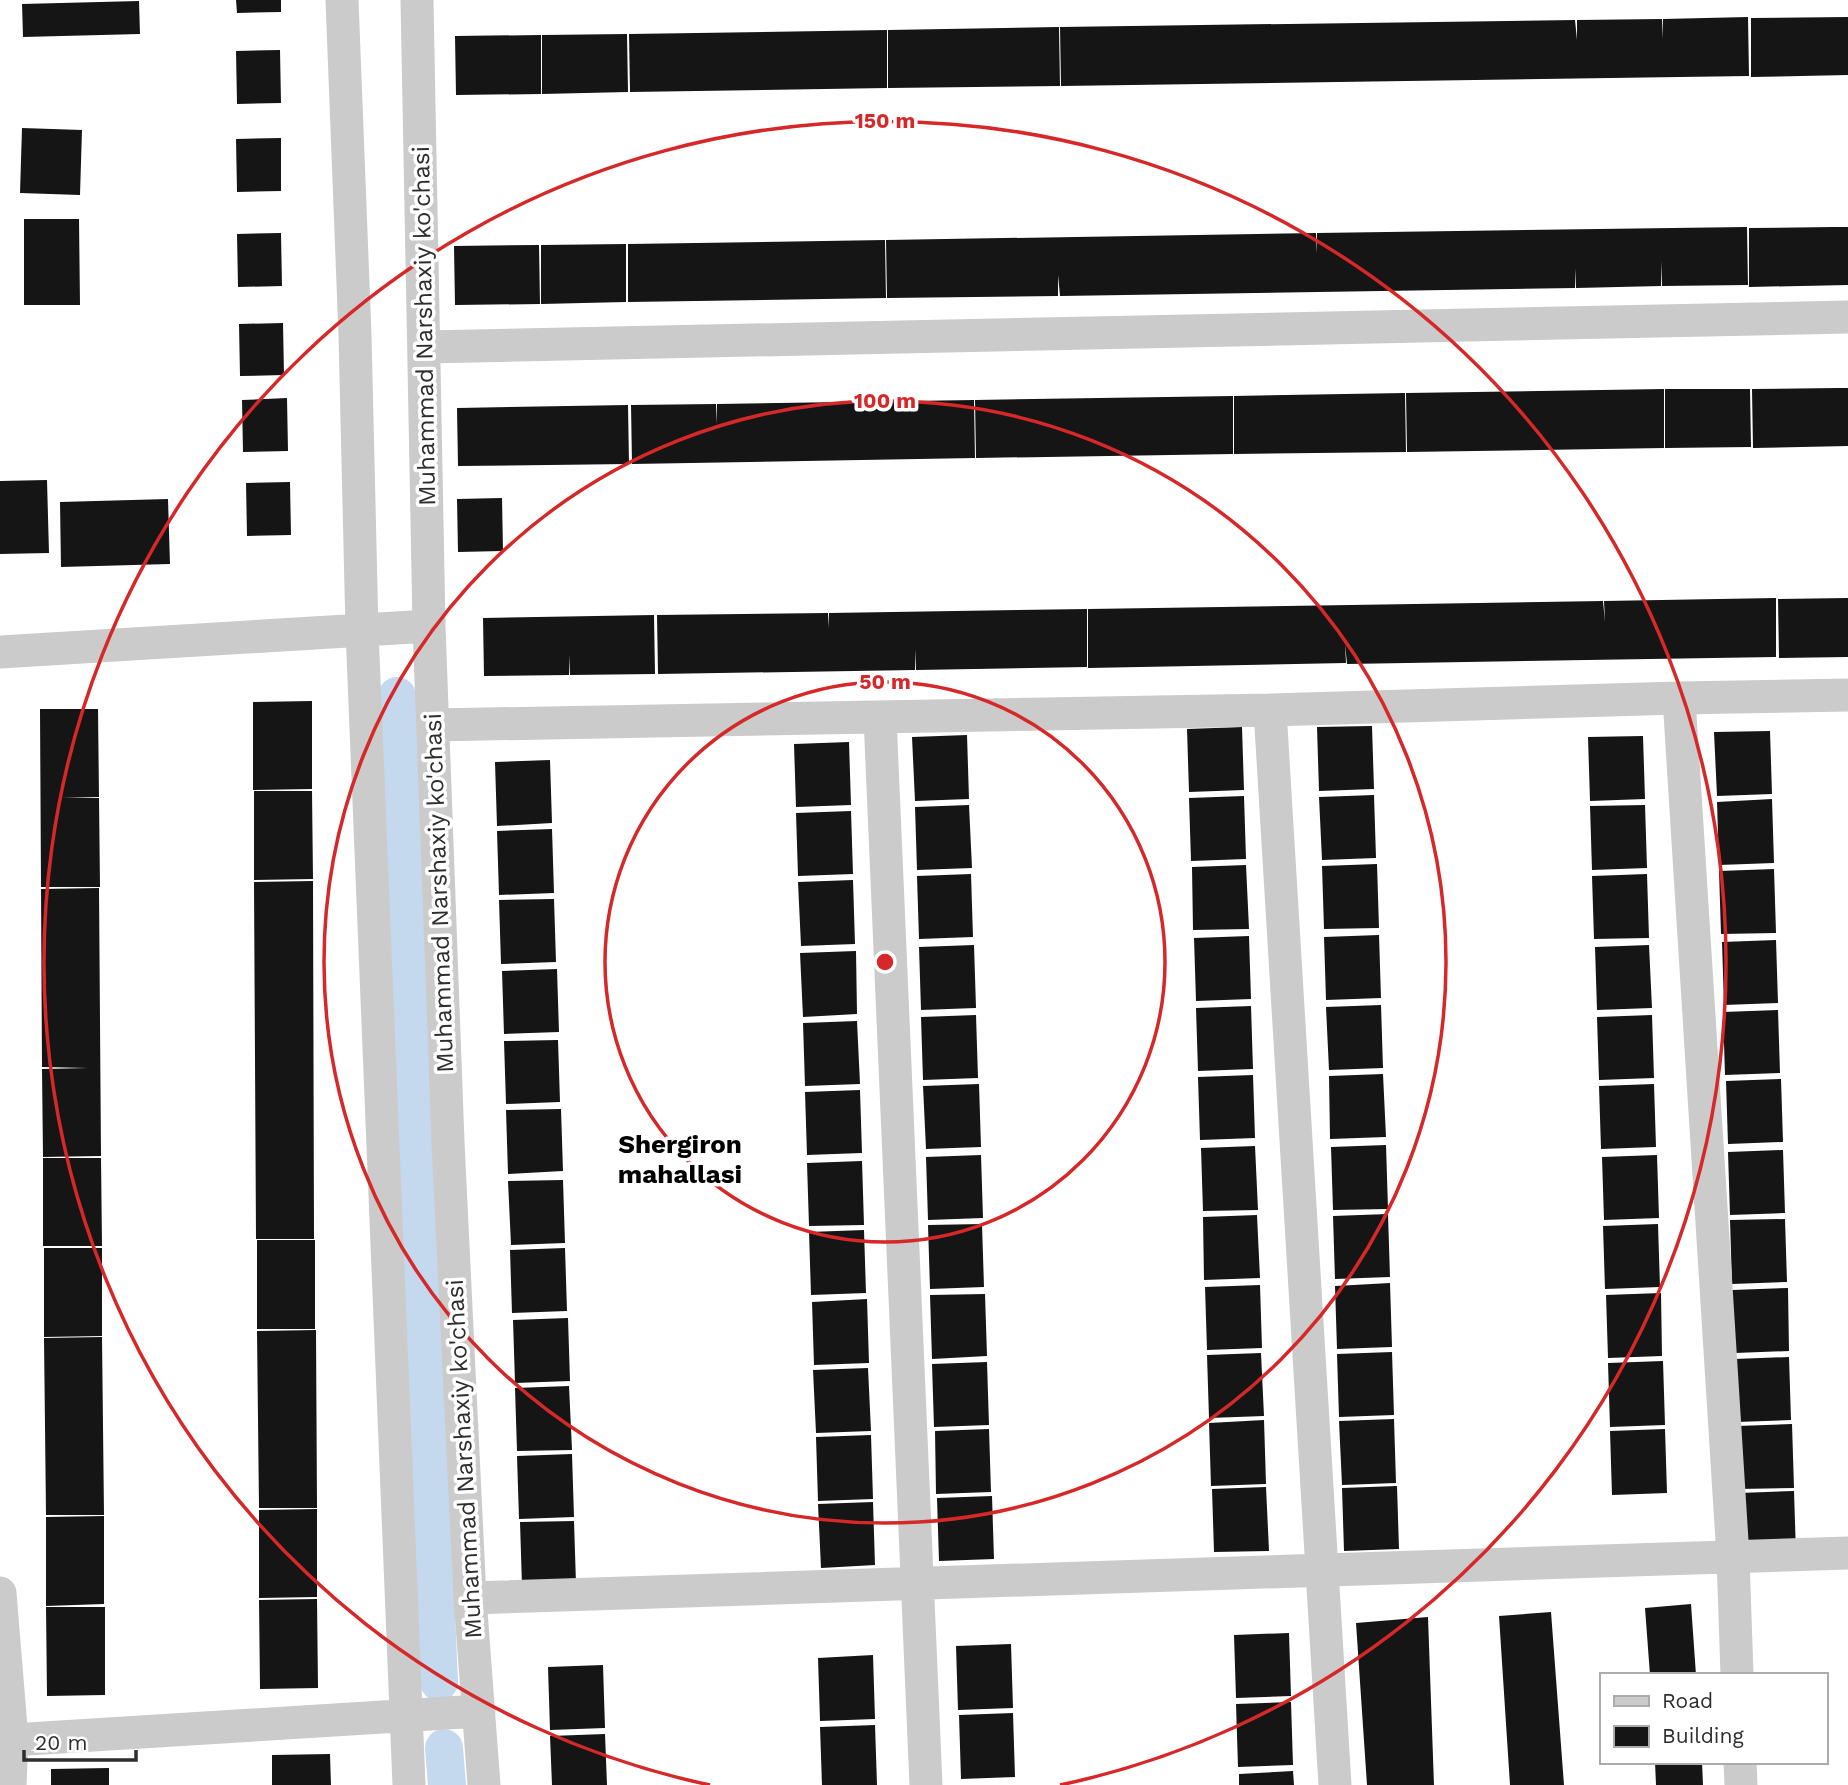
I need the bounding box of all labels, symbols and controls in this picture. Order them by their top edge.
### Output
text: 150 m [855,108,915,133]
street label: Muhammad Narshaxiy ko'chasi [407,146,441,506]
text: 100 m [854,388,916,413]
text: 50 m [859,669,911,694]
street label: Muhammad Narshaxiy ko'chasi [419,713,459,1073]
centre of rings [873,950,897,974]
district label: Shergiron mahallasi [618,1129,742,1189]
street label: Muhammad Narshaxiy ko'chasi [441,1279,487,1639]
legend [1600,1673,1827,1764]
text: Road [1662,1688,1713,1713]
scale bar [24,1718,136,1762]
text: Building [1662,1723,1744,1748]
text: 20 m [35,1730,87,1755]

